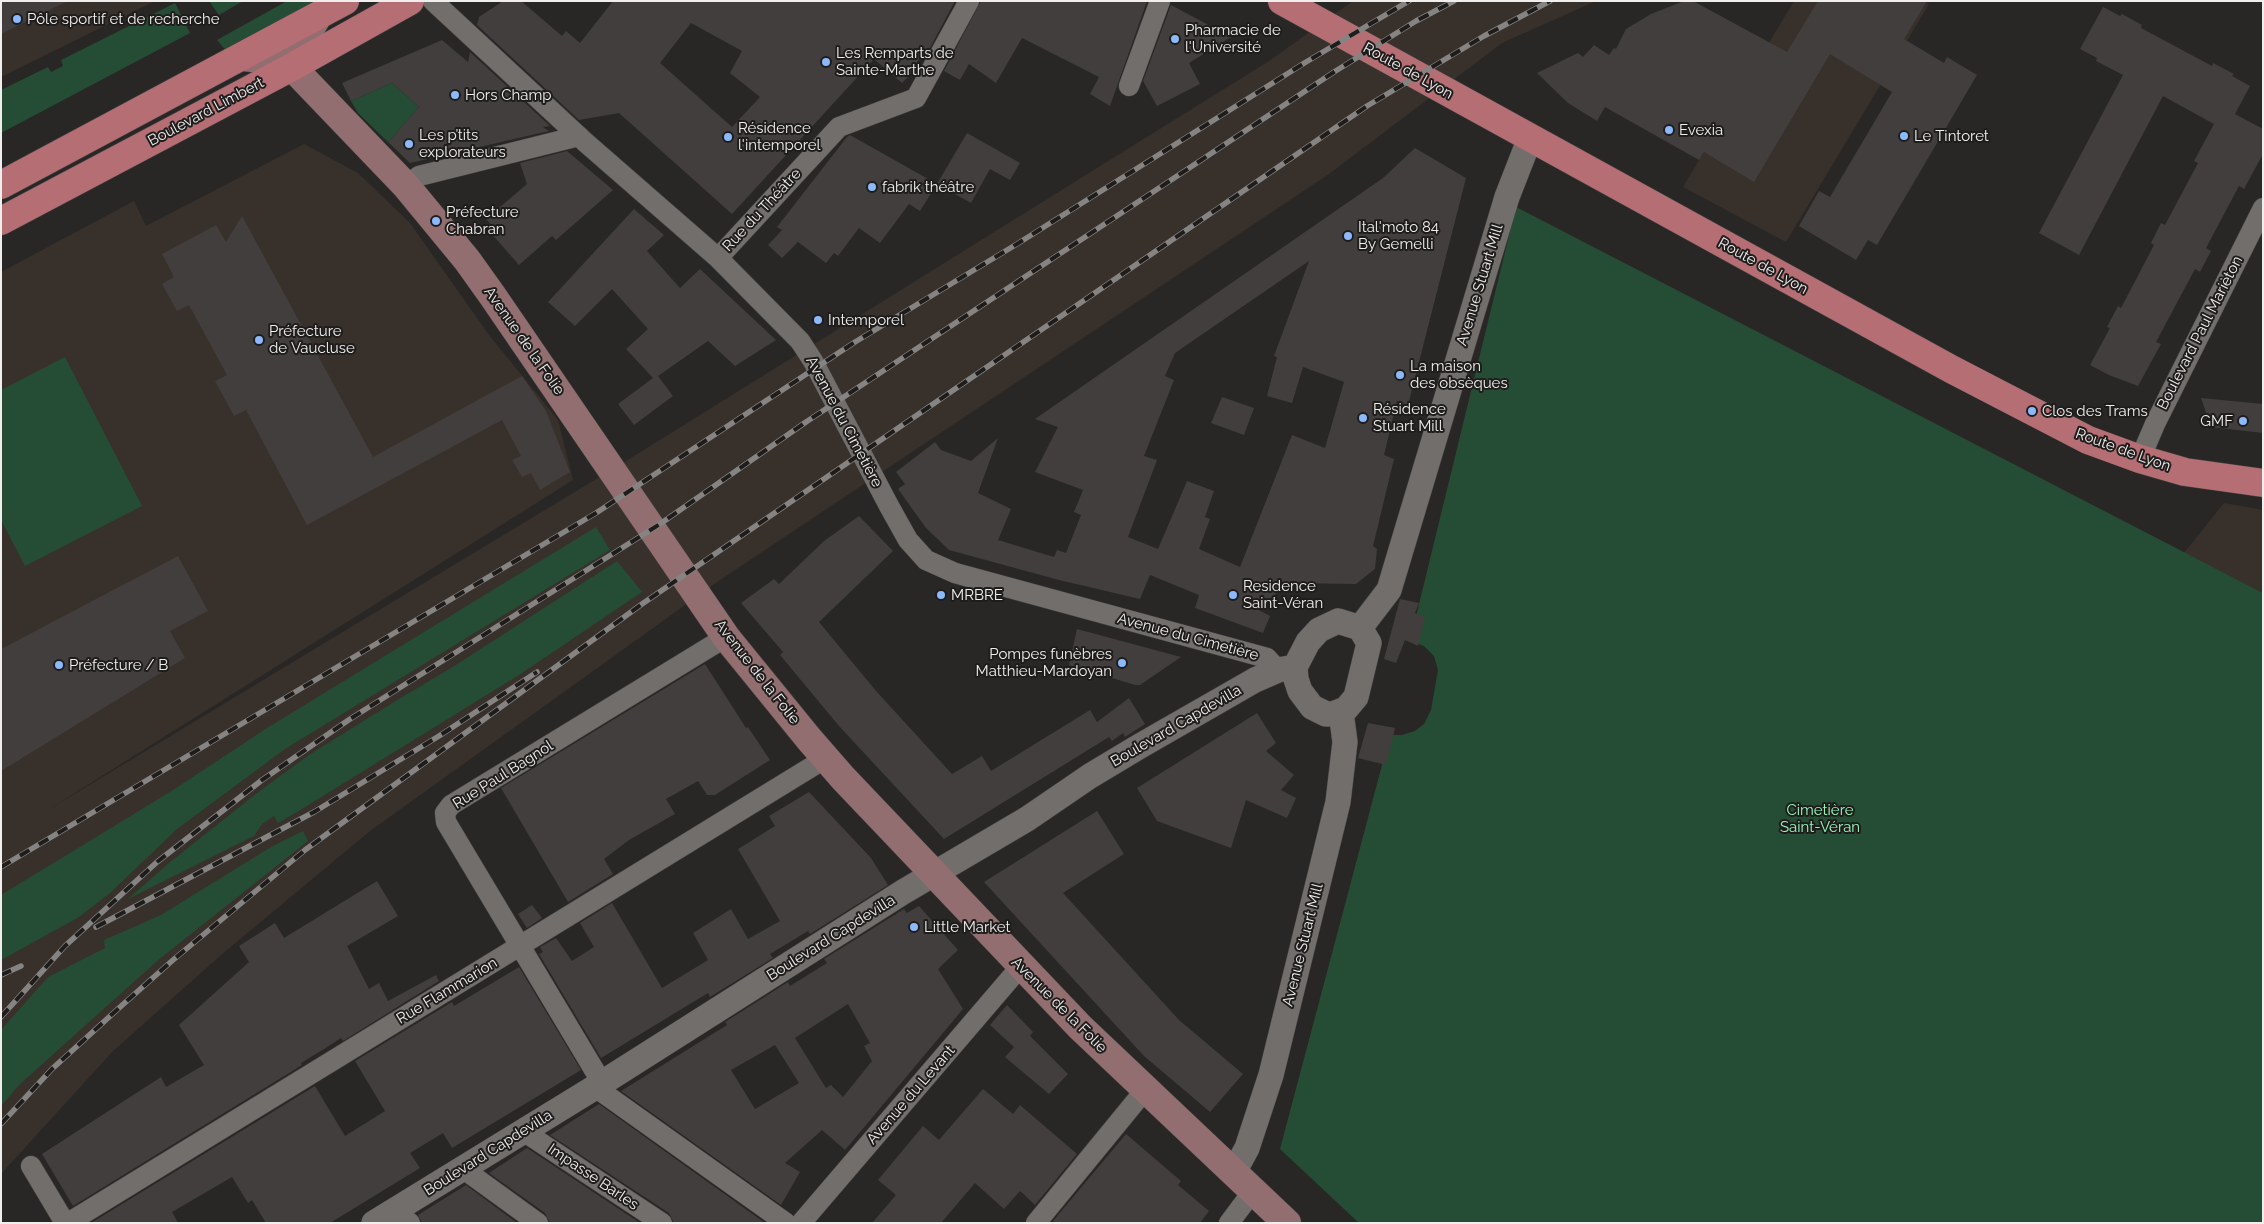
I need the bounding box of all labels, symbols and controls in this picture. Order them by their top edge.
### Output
place label: Pôle sportif et de recherche [27,10,220,28]
marker: Pôle sportif et de recherche [11,13,23,25]
place label: Pharmacie de l'Université [1185,21,1281,56]
marker: Pharmacie de l'Université [1169,33,1181,45]
street label: Route de Lyon [1360,39,1456,103]
place label: Les Remparts de Sainte-Marthe [836,44,954,79]
marker: Les Remparts de Sainte-Marthe [820,56,832,68]
street label: Boulevard Limbert [145,74,267,150]
place label: Hors Champ [465,86,551,104]
marker: Hors Champ [449,89,461,101]
place label: Résidence l'intemporel [738,119,821,154]
place label: Evexia [1679,121,1723,139]
marker: Evexia [1663,124,1675,136]
place label: Les p’tits explorateurs [419,126,506,161]
place label: Le Tintoret [1914,127,1989,145]
marker: Le Tintoret [1898,130,1910,142]
marker: Résidence l'intemporel [722,131,734,143]
marker: Les p’tits explorateurs [403,138,415,150]
street label: Rue du Théâtre [719,165,805,255]
place label: fabrik théâtre [882,178,974,196]
marker: fabrik théâtre [866,181,878,193]
place label: Préfecture Chabran [446,203,519,238]
marker: Préfecture Chabran [430,215,442,227]
place label: Ital'moto 84 By Gemelli [1358,218,1439,253]
street label: Avenue Stuart Mill [1453,222,1507,348]
marker: Ital'moto 84 By Gemelli [1342,230,1354,242]
street label: Route de Lyon [1715,234,1811,298]
street label: Boulevard Paul Marièton [2153,253,2247,413]
street label: Avenue de la Folie [480,283,568,399]
place label: Intemporel [828,311,904,329]
marker: Intemporel [812,314,824,326]
place label: Préfecture de Vaucluse [269,322,355,357]
marker: Préfecture de Vaucluse [253,334,265,346]
street label: Avenue du Cimetière [802,354,886,490]
place label: La maison des obsèques [1410,357,1508,392]
marker: La maison des obsèques [1394,369,1406,381]
place label: Résidence Stuart Mill [1373,400,1446,435]
place label: Clos des Trams [2042,402,2148,420]
marker: Clos des Trams [2026,405,2038,417]
marker: Résidence Stuart Mill [1357,412,1369,424]
place label: GMF [2200,412,2233,430]
marker: GMF [2237,415,2249,427]
street label: Route de Lyon [2073,424,2173,476]
place label: Residence Saint-Véran [1243,577,1323,612]
place label: MRBRE [951,586,1003,604]
marker: MRBRE [935,589,947,601]
marker: Residence Saint-Véran [1227,589,1239,601]
street label: Avenue du Cimetière [1115,609,1261,665]
street label: Avenue de la Folie [711,616,803,728]
place label: Pompes funèbres Matthieu-Mardoyan [976,645,1112,680]
place label: Préfecture / B [69,656,168,674]
marker: Pompes funèbres Matthieu-Mardoyan [1116,657,1128,669]
marker: Préfecture / B [53,659,65,671]
street label: Boulevard Capdevilla [1107,681,1245,771]
street label: Rue Paul Bagnol [450,737,556,813]
park label: Cimetière Saint-Véran [1780,801,1860,836]
street label: Avenue Stuart Mill [1279,882,1327,1008]
street label: Boulevard Capdevilla [764,891,898,985]
place label: Little Market [924,918,1011,936]
marker: Little Market [908,921,920,933]
street label: Avenue de la Folie [1007,953,1111,1057]
street label: Rue Flammarion [393,954,501,1028]
street label: Avenue du Levant [863,1042,959,1148]
street label: Boulevard Capdevilla [421,1106,555,1200]
street label: Impasse Barles [544,1140,642,1214]

